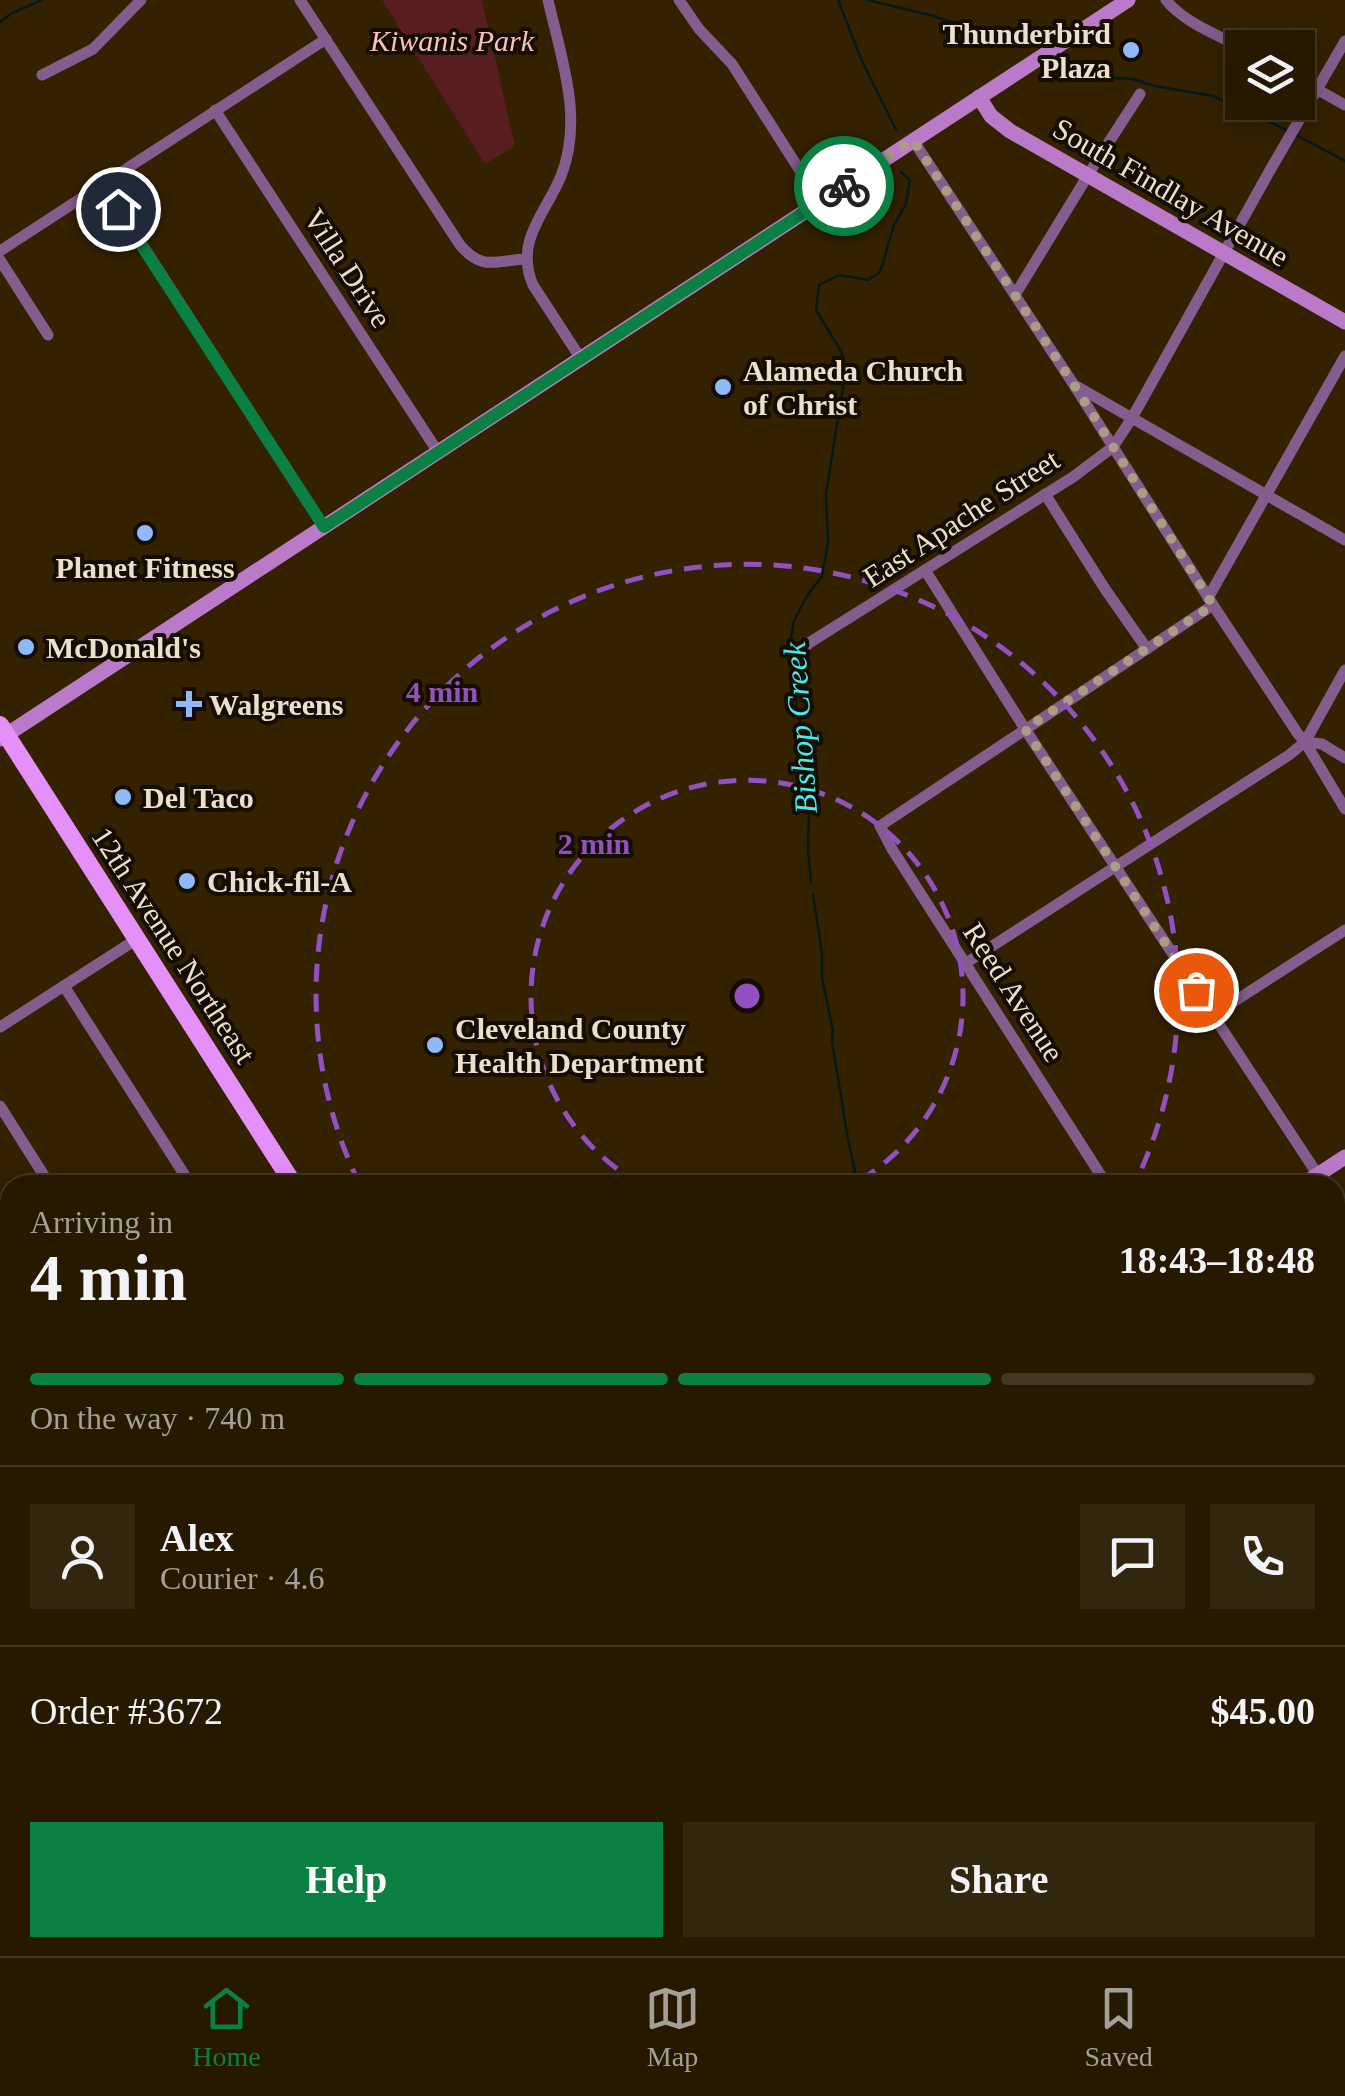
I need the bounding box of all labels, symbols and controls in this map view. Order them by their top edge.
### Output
place label: Thunderbird Plaza [943,17,1111,84]
park label: Kiwanis Park [369,24,535,57]
map controls [1225,30,1315,120]
button: layers [1225,30,1315,120]
marker: Thunderbird Plaza [1120,39,1142,61]
street label: South Findlay Avenue [1048,111,1294,273]
courier [794,136,894,236]
icon: bike [817,159,872,214]
pin [76,167,161,252]
icon: home [91,182,146,237]
street label: Villa Drive [298,203,398,333]
place label: Alameda Church of Christ [743,354,964,421]
marker: Alameda Church of Christ [712,376,734,398]
street label: East Apache Street [857,442,1066,594]
marker: Planet Fitness [134,522,156,544]
place label: Planet Fitness [55,551,235,584]
place label: McDonald's [46,631,201,664]
marker: McDonald's [15,636,37,658]
water label: Bishop Creek [776,640,824,815]
text: 4 min [406,675,479,708]
place label: Walgreens [209,688,343,721]
marker: Walgreens [178,693,200,715]
place label: Del Taco [143,781,254,814]
marker: Del Taco [112,786,134,808]
street label: 12th Avenue Northeast [85,821,263,1070]
text: 2 min [558,827,631,860]
place label: Chick-fil-A [207,865,352,898]
marker: Chick-fil-A [176,870,198,892]
street label: Reed Avenue [957,917,1071,1067]
pin [1154,948,1239,1033]
icon: bag [1169,963,1224,1018]
centre of rings [729,978,765,1014]
place label: Cleveland County Health Department [455,1012,704,1079]
marker: Cleveland County Health Department [424,1034,446,1056]
text: Arriving in [30,1204,173,1240]
text: 18:43–18:48 [1119,1239,1315,1281]
text: 4 min [30,1242,187,1314]
text: On the way · 740 m [30,1400,285,1436]
button: person [30,1504,135,1609]
button: chat [1080,1504,1185,1609]
button: phone [1210,1504,1315,1609]
text: Alex [160,1517,234,1559]
text: Courier · 4.6 [160,1560,324,1596]
text: Order #3672 [30,1690,223,1732]
text: $45.00 [1211,1690,1315,1732]
button: Help [30,1822,663,1937]
button: Share [683,1822,1315,1937]
tab: Home [192,1981,261,2073]
tab: Map [645,1981,700,2073]
tab: Saved [1084,1981,1153,2073]

